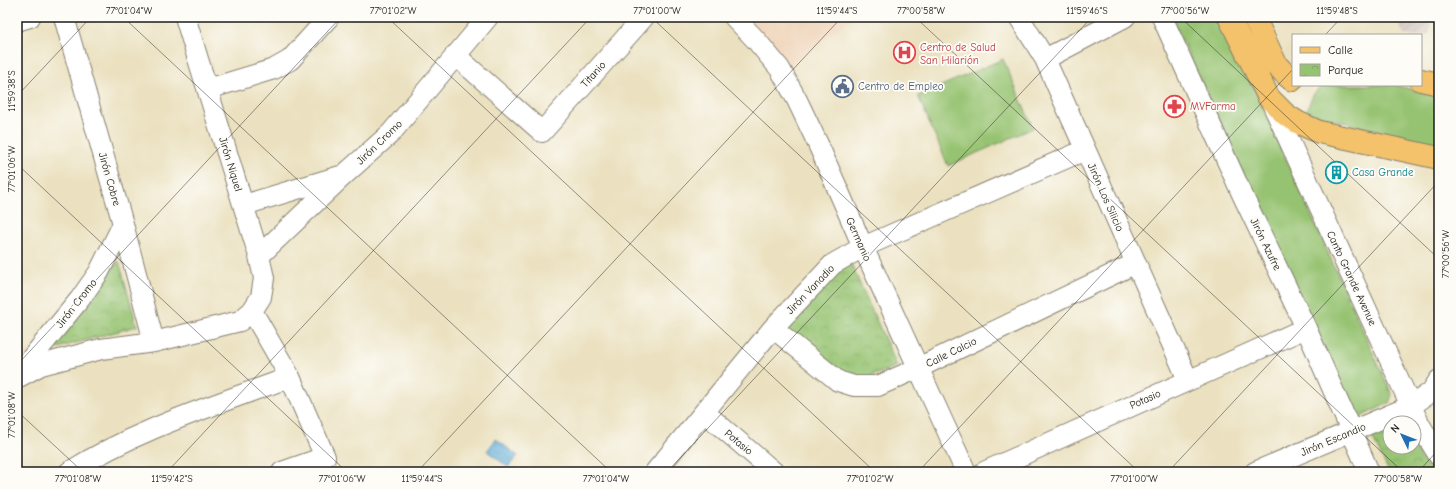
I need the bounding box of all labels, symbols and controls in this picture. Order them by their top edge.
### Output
text: 77°01'04"W [106,5,152,17]
text: 77°01'02"W [370,5,417,17]
text: 77°01'00"W [633,5,681,17]
text: 11°59'44"S [816,5,858,17]
text: 77°00'58"W [897,5,945,17]
text: 11°59'46"S [1066,5,1108,17]
text: 77°00'56"W [1161,5,1209,17]
text: 11°59'48"S [1316,5,1358,17]
legend [1292,34,1422,86]
hospital icon: Centro de Salud San Hilarión [891,40,917,66]
place label: Centro de Salud San Hilarión [920,41,996,67]
text: Calle [1328,43,1353,57]
street label: Titanio [578,58,609,90]
text: Parque [1328,63,1363,77]
text: 11°59'38"S [6,70,18,112]
public building icon: Centro de Empleo [829,73,855,99]
place label: Centro de Empleo [858,80,944,93]
pharmacy icon: MVFarma [1162,93,1188,119]
place label: MVFarma [1190,100,1236,113]
street label: Jirón Cromo [354,117,405,167]
street label: Jirón Niquel [216,135,245,193]
text: 77°01'06"W [6,145,18,192]
street label: Jirón Cobre [96,151,124,208]
building icon: Casa Grande [1323,159,1349,185]
street label: Jirón Los Silicio [1085,161,1127,234]
place label: Casa Grande [1352,166,1414,179]
street label: Germanio [843,215,874,263]
street label: Jirón Azufre [1247,216,1284,273]
street label: Canto Grande Avenue [1324,229,1379,328]
text: 77°00'56"W [1440,230,1452,278]
street label: Jirón Vanadio [783,262,837,317]
street label: Jirón Cromo [53,276,100,330]
street label: Calle Calcio [924,334,979,370]
street label: Potasio [1128,387,1163,412]
text: 77°01'08"W [6,391,18,438]
north arrow [1382,415,1422,455]
street label: Jirón Escandio [1299,420,1368,459]
text: N [1388,421,1402,436]
street label: Potasio [722,427,756,458]
text: 77°01'08"W [55,473,102,485]
text: 11°59'42"S [151,473,193,485]
text: 77°01'06"W [319,473,366,485]
text: 11°59'44"S [401,473,443,485]
text: 77°01'04"W [583,473,629,485]
text: 77°01'02"W [847,473,894,485]
text: 77°01'00"W [1110,473,1158,485]
text: 77°00'58"W [1374,473,1422,485]

